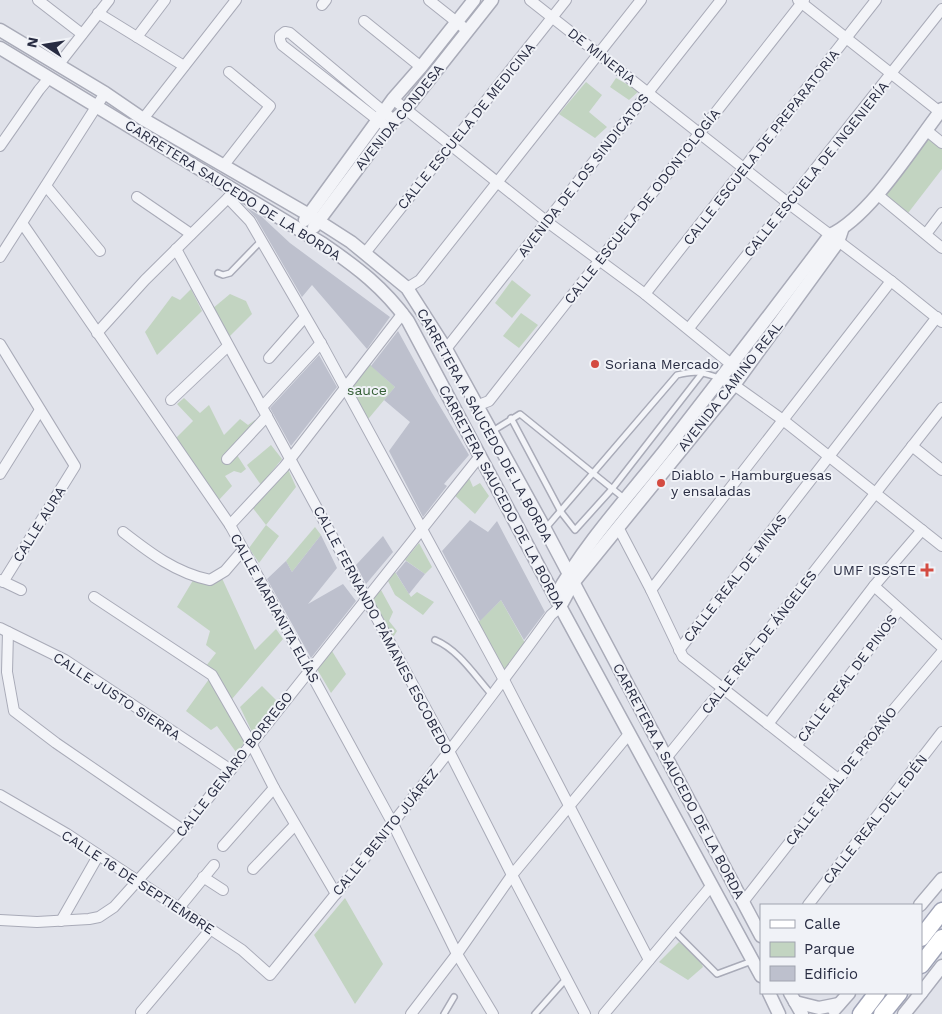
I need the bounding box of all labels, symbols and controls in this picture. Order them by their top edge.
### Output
north arrow [20,20,70,70]
street label: DE MINERIA [565,25,639,87]
text: N [23,36,41,49]
street label: CALLE ESCUELA DE MEDICINA [394,39,538,213]
street label: CALLE ESCUELA DE PREPARATORIA [680,46,842,248]
street label: AVENIDA CONDESA [351,61,447,173]
street label: CALLE ESCUELA DE INGENIERÍA [740,78,892,260]
street label: AVENIDA DE LOS SINDICATOS [514,90,652,260]
street label: CALLE ESCUELA DE ODONTOLOGÍA [561,105,723,307]
street label: CARRETERA SAUCEDO DE LA BORDA [122,117,344,263]
street label: CARRETERA A SAUCEDO DE LA BORDA [414,305,556,545]
street label: AVENIDA CAMINO REAL [674,318,786,454]
place label: Soriana Mercado [605,356,719,372]
marker: Soriana Mercado [589,358,601,370]
park label: sauce [347,382,387,398]
street label: CARRETERA SAUCEDO DE LA BORDA [436,382,568,612]
place label: Diablo - Hamburguesas y ensaladas [671,467,832,499]
marker: Diablo - Hamburguesas y ensaladas [655,477,667,489]
street label: CALLE AURA [9,483,69,565]
street label: CALLE FERNANDO PÁMANES ESCOBEDO [310,503,456,757]
street label: CALLE REAL DE MINAS [680,511,790,645]
street label: CALLE MARIANITA ELÍAS [227,531,323,685]
place label: UMF ISSSTE [833,562,916,578]
marker: UMF ISSSTE [920,563,934,577]
street label: CALLE REAL DE ÁNGELES [698,567,820,717]
street label: CALLE REAL DE PINOS [794,611,900,745]
street label: CALLE JUSTO SIERRA [50,649,184,743]
street label: CARRETERA A SAUCEDO DE LA BORDA [610,660,748,902]
street label: CALLE GENARO BORREGO [172,688,296,840]
street label: CALLE REAL DE PROAÑO [782,704,900,848]
street label: CALLE REAL DEL EDÉN [820,751,930,887]
street label: CALLE BENITO JUÁREZ [329,765,441,899]
street label: CALLE 16 DE SEPTIEMBRE [59,827,217,937]
legend [760,904,922,994]
text: Calle [804,915,841,933]
text: Parque [804,940,855,958]
text: Edificio [804,965,858,983]

